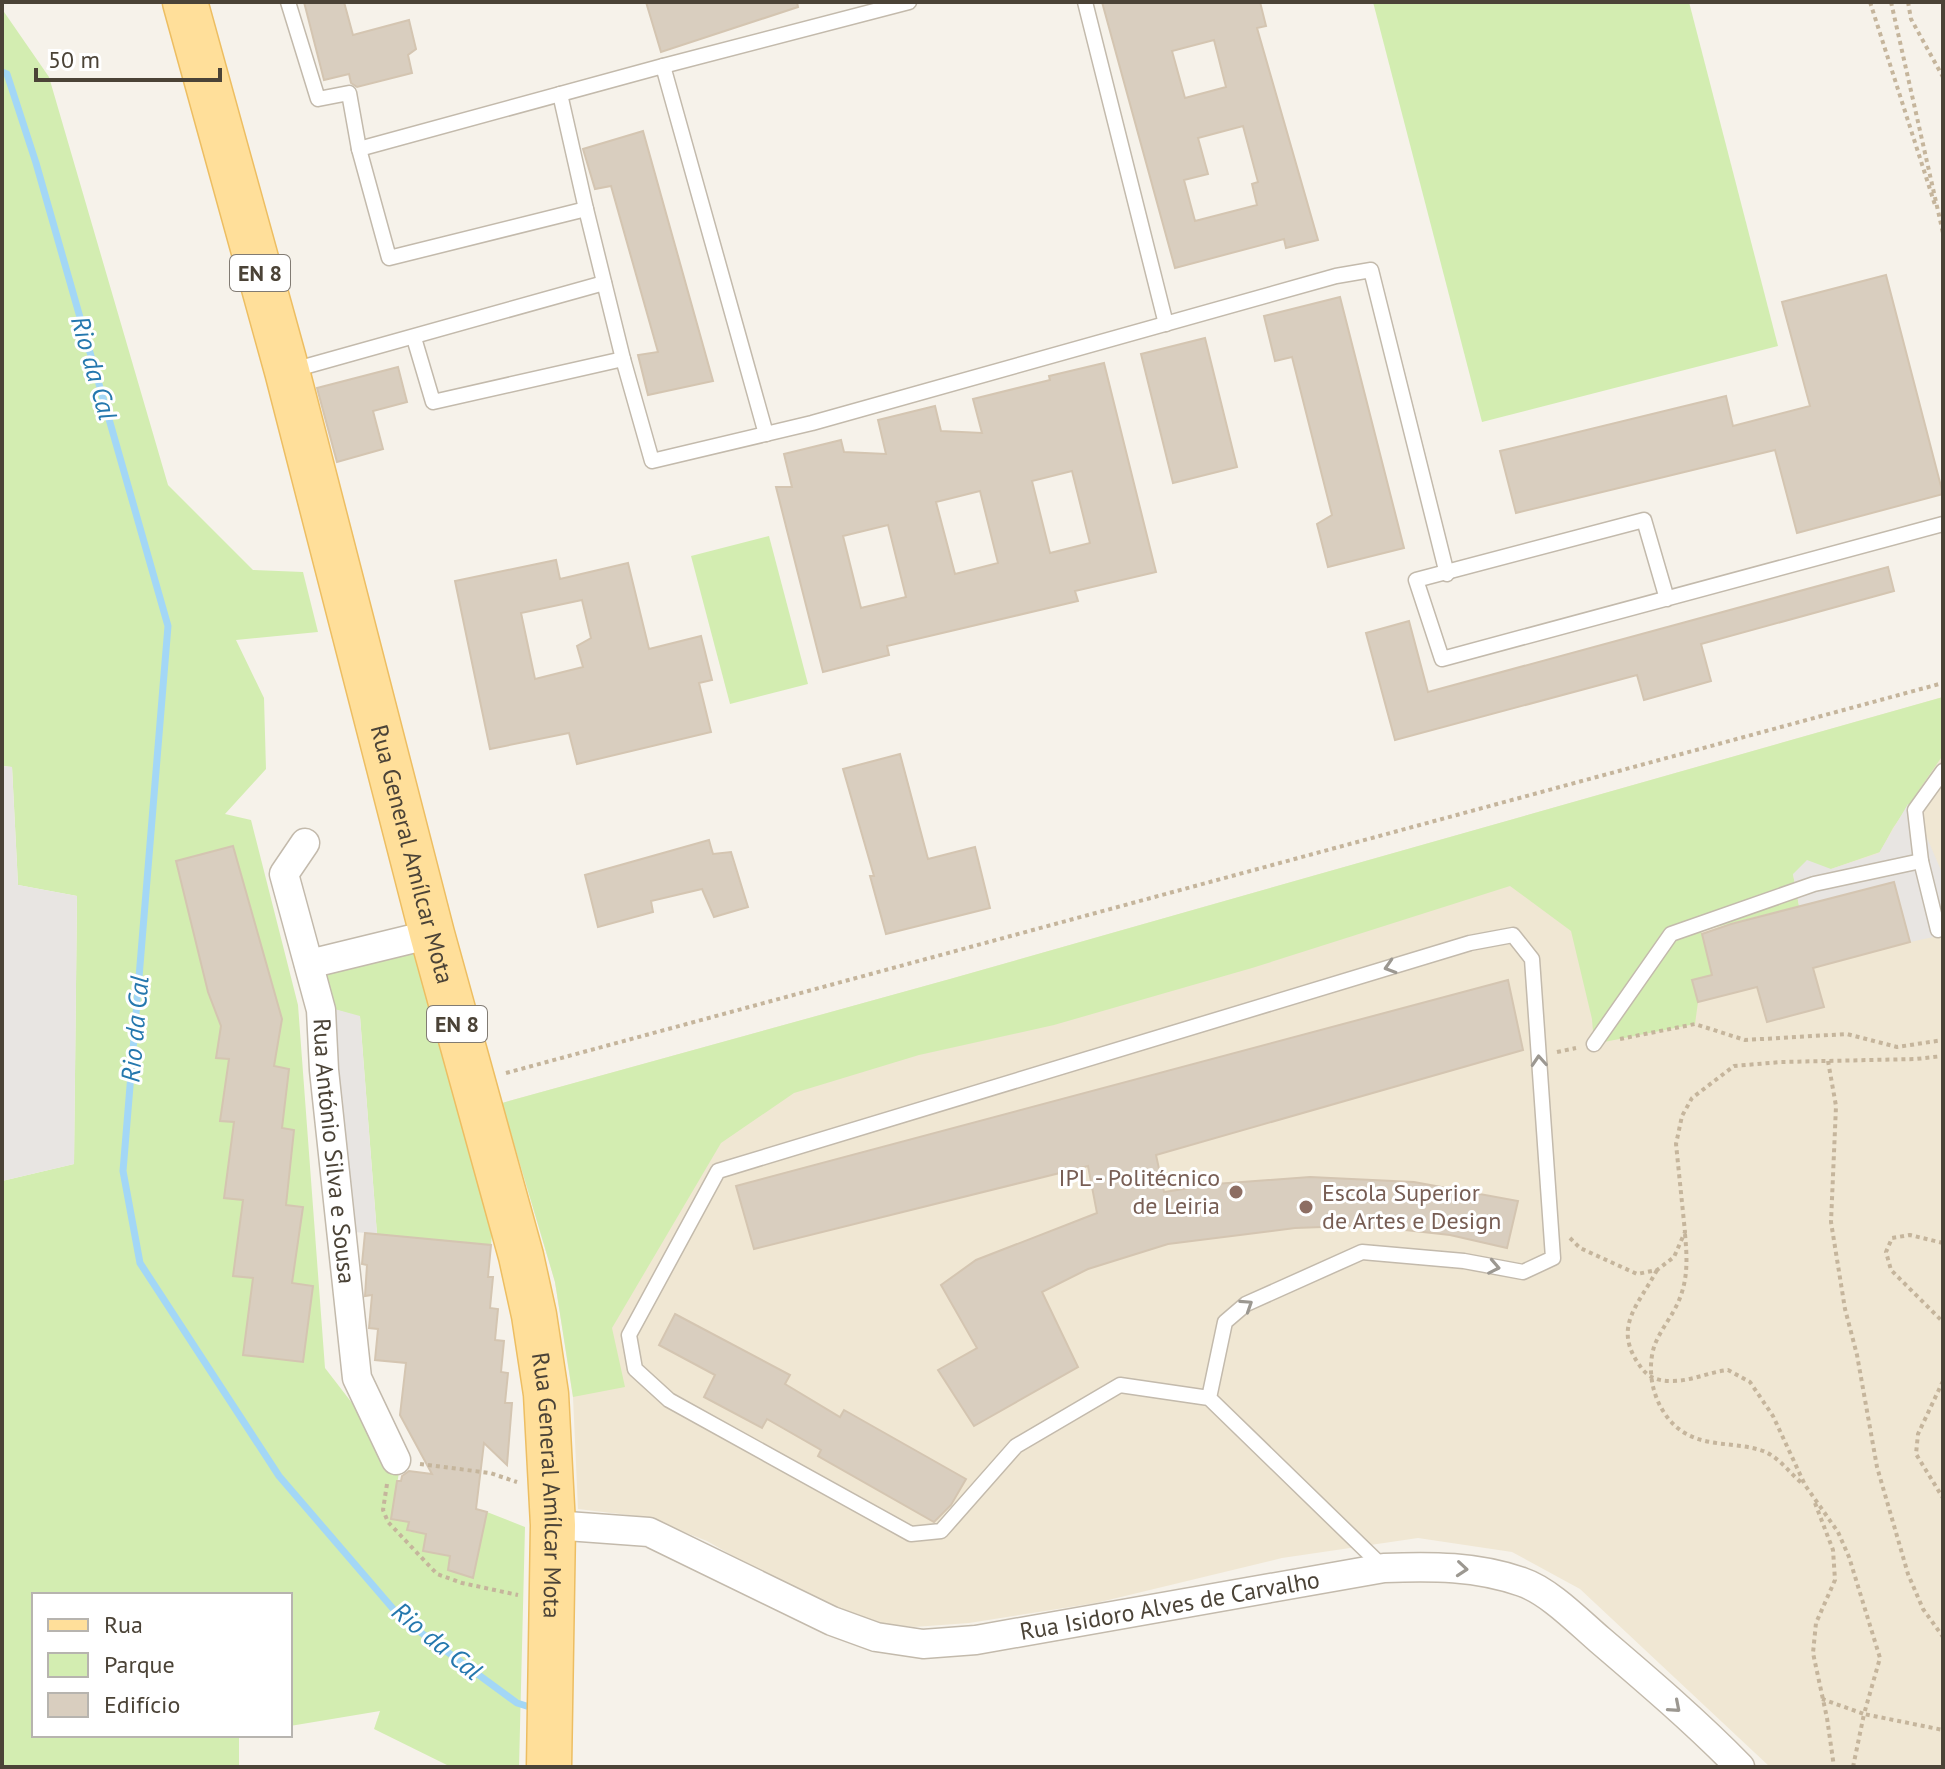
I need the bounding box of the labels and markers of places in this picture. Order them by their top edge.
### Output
place label: IPL - Politécnico de Leiria [1058,1162,1220,1221]
place label: Escola Superior de Artes e Design [1322,1177,1501,1236]
marker: IPL - Politécnico de Leiria [1227,1183,1245,1201]
marker: Escola Superior de Artes e Design [1297,1198,1315,1216]

